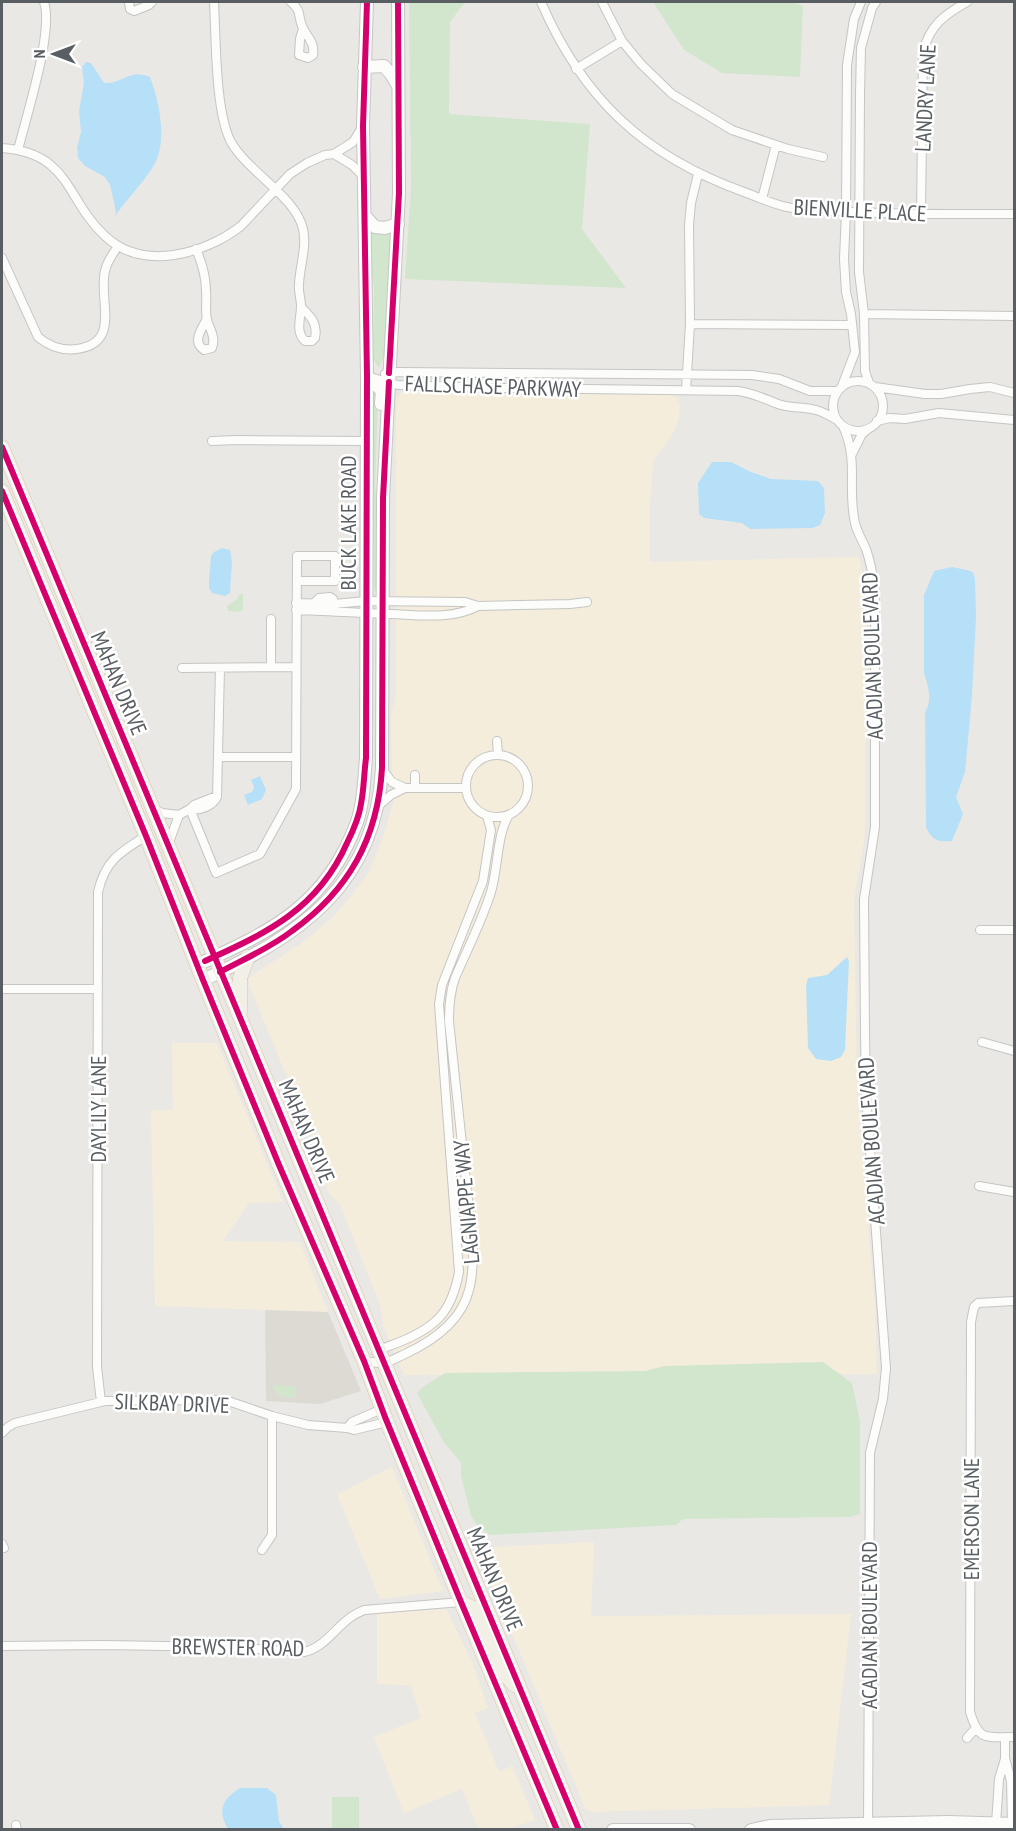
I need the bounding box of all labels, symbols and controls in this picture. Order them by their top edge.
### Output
north arrow [24,24,84,84]
street label: LANDRY LANE [908,43,942,153]
text: N [29,50,49,58]
street label: BIENVILLE PLACE [793,193,927,227]
street label: FALLSCHASE PARKWAY [404,369,582,403]
street label: BUCK LAKE ROAD [334,455,362,591]
street label: ACADIAN BOULEVARD [855,572,889,740]
street label: MAHAN DRIVE [85,627,153,739]
street label: DAYLILY LANE [84,1056,112,1162]
street label: ACADIAN BOULEVARD [851,1056,891,1226]
street label: MAHAN DRIVE [273,1075,341,1187]
street label: LAGNIAPPE WAY [447,1139,485,1265]
street label: SILKBAY DRIVE [114,1387,230,1419]
street label: EMERSON LANE [957,1458,985,1580]
street label: MAHAN DRIVE [461,1523,529,1635]
street label: ACADIAN BOULEVARD [855,1541,883,1709]
street label: BREWSTER ROAD [171,1632,305,1662]

